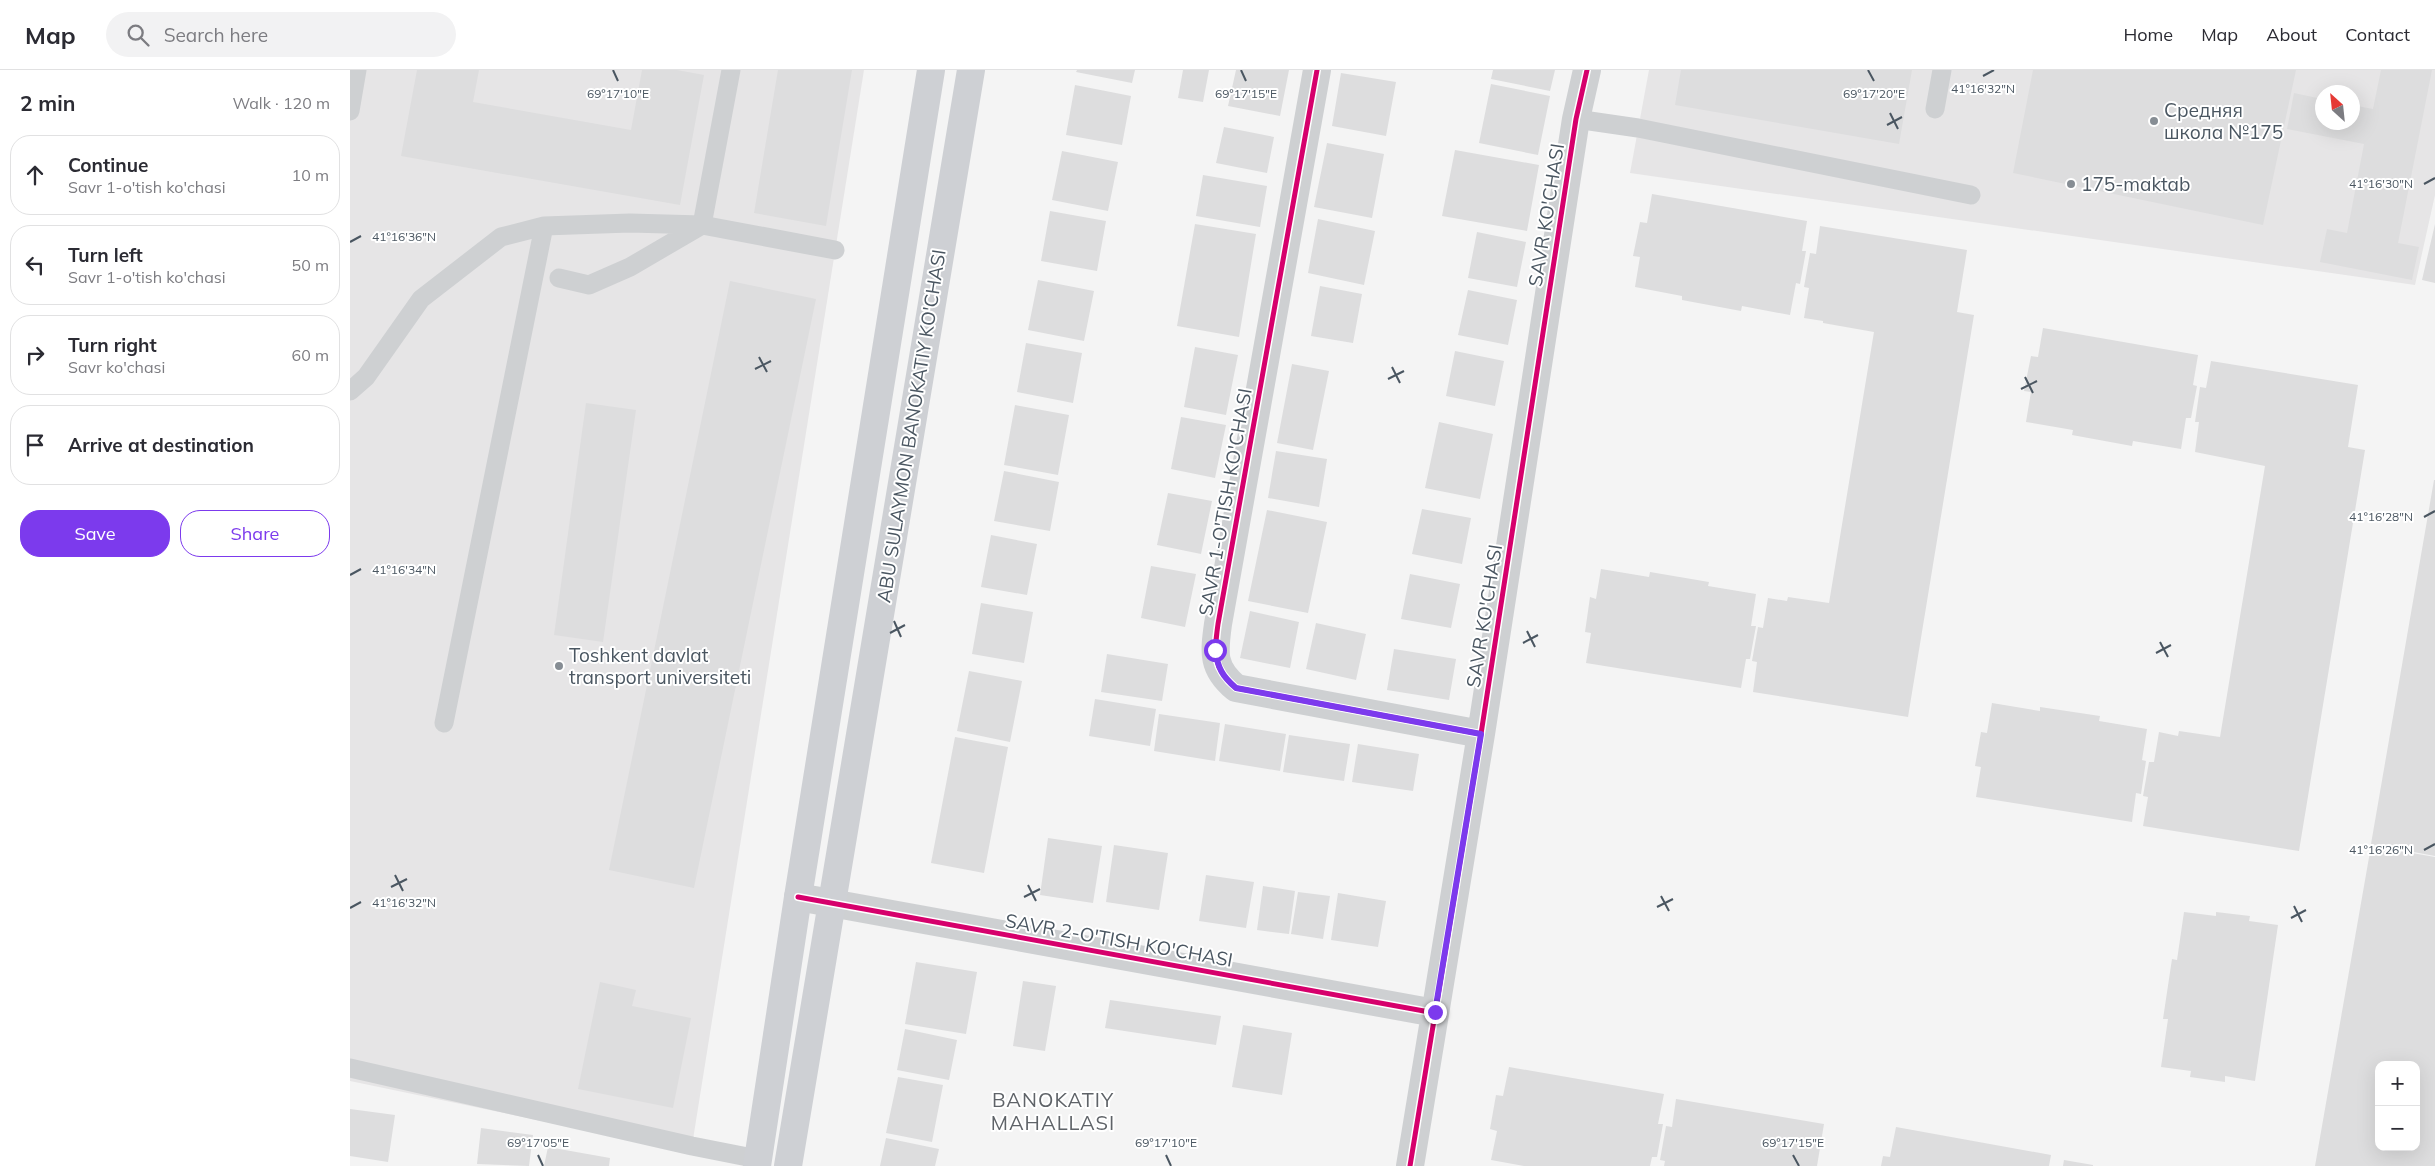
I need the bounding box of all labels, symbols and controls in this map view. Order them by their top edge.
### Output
search box [106,12,456,57]
text: Map [25,20,76,50]
icon: search [124,21,152,49]
text: Search here [164,23,268,47]
text: Home [2123,23,2173,46]
text: Map [2201,23,2238,46]
text: About [2266,23,2317,46]
text: Contact [2345,23,2410,46]
text: 41°16'32"N [1951,81,2015,96]
north arrow [2315,85,2360,130]
text: 69°17'10"E [587,86,649,101]
text: 69°17'15"E [1215,86,1277,101]
text: 69°17'20"E [1843,86,1905,101]
text: 2 min [20,90,75,116]
text: Walk · 120 m [232,93,330,113]
place label: Средняя школа №175 [2164,98,2283,144]
marker: Средняя школа №175 [2148,115,2160,127]
street label: SAVR KO'CHASI [1523,142,1569,288]
text: Continue [68,153,148,177]
icon: ahead [21,161,49,189]
text: 10 m [292,165,329,185]
place label: 175-maktab [2081,172,2190,196]
text: 41°16'30"N [2349,176,2413,191]
text: Savr 1-o'tish ko'chasi [68,177,226,197]
marker: 175-maktab [2065,178,2077,190]
text: 41°16'36"N [372,229,436,244]
text: Turn left [68,243,143,267]
street label: ABU SULAYMON BANOKATIY KO'CHASI [871,248,951,604]
icon: left [21,251,49,279]
text: 50 m [292,255,329,275]
text: Savr 1-o'tish ko'chasi [68,267,226,287]
text: Turn right [68,333,157,357]
icon: right [21,341,49,369]
text: 60 m [292,345,329,365]
text: Savr ko'chasi [68,357,165,377]
street label: SAVR 1-O'TISH KO'CHASI [1193,386,1257,618]
icon: arrive [21,431,49,459]
text: Arrive at destination [68,433,254,457]
text: 41°16'28"N [2349,509,2413,524]
button: Save [20,510,170,557]
button: Share [180,510,330,557]
street label: SAVR KO'CHASI [1461,543,1507,689]
text: 41°16'34"N [372,562,436,577]
route start [1204,639,1227,662]
place label: Toshkent davlat transport universiteti [569,643,751,689]
marker: Toshkent davlat transport universiteti [553,660,565,672]
text: 41°16'26"N [2349,842,2413,857]
text: 41°16'32"N [372,895,436,910]
street label: SAVR 2-O'TISH KO'CHASI [1003,908,1235,972]
route end [1424,1001,1447,1024]
map controls [2375,1061,2420,1151]
button: + [2375,1061,2420,1106]
district label: BANOKATIY MAHALLASI [991,1087,1115,1135]
button: − [2375,1106,2420,1151]
text: 69°17'05"E [507,1135,569,1150]
text: 69°17'10"E [1135,1135,1197,1150]
text: 69°17'15"E [1762,1135,1824,1150]

